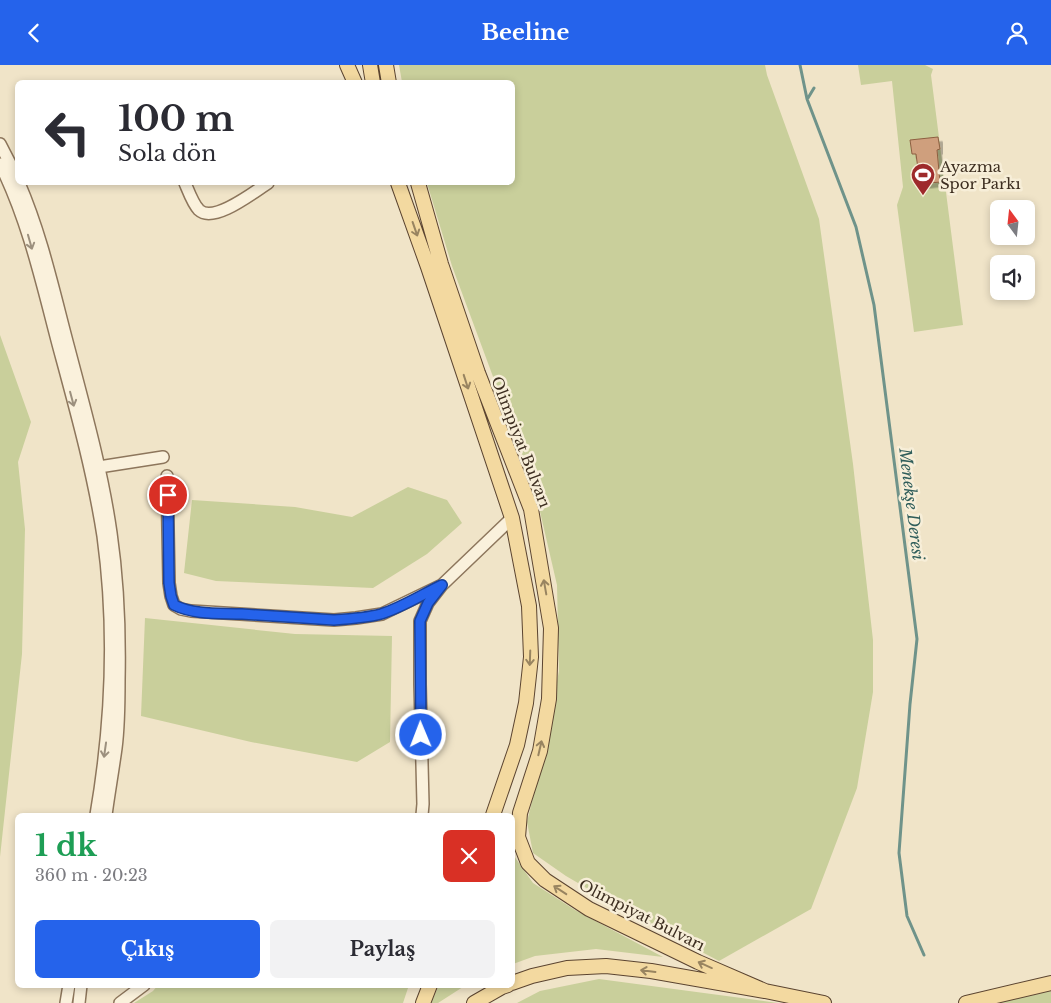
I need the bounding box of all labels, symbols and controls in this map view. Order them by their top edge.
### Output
icon: back [20,19,48,47]
text: Beeline [482,19,569,46]
icon: person [1003,19,1031,47]
text: 100 m [118,97,234,140]
icon: left [35,100,100,165]
text: Sola dön [118,140,216,167]
place label: Ayazma Spor Parkı [939,157,1021,193]
sports icon: Ayazma Spor Parkı [910,162,936,196]
north arrow [990,200,1035,245]
map controls [990,200,1035,300]
one-way arrow [410,220,420,236]
one-way arrow [26,233,36,249]
button: sound [990,255,1035,300]
one-way arrow [462,374,472,390]
street label: Olimpiyat Bulvarı [487,374,555,510]
one-way arrow [68,390,78,406]
water label: Menekşe Deresi [895,446,929,562]
pin [147,474,189,516]
icon: arrive [154,481,182,509]
one-way arrow [539,579,549,595]
one-way arrow [526,650,535,666]
position arrow [394,708,446,760]
one-way arrow [100,741,110,757]
one-way arrow [536,741,545,757]
text: 1 dk [35,827,97,864]
button: close [443,830,495,882]
text: 360 m · 20:23 [35,865,148,885]
street label: Olimpiyat Bulvarı [576,875,708,955]
one-way arrow [554,885,568,895]
button: Çıkış [35,920,260,978]
button: Paylaş [270,920,495,978]
one-way arrow [698,959,713,969]
one-way arrow [641,966,657,976]

